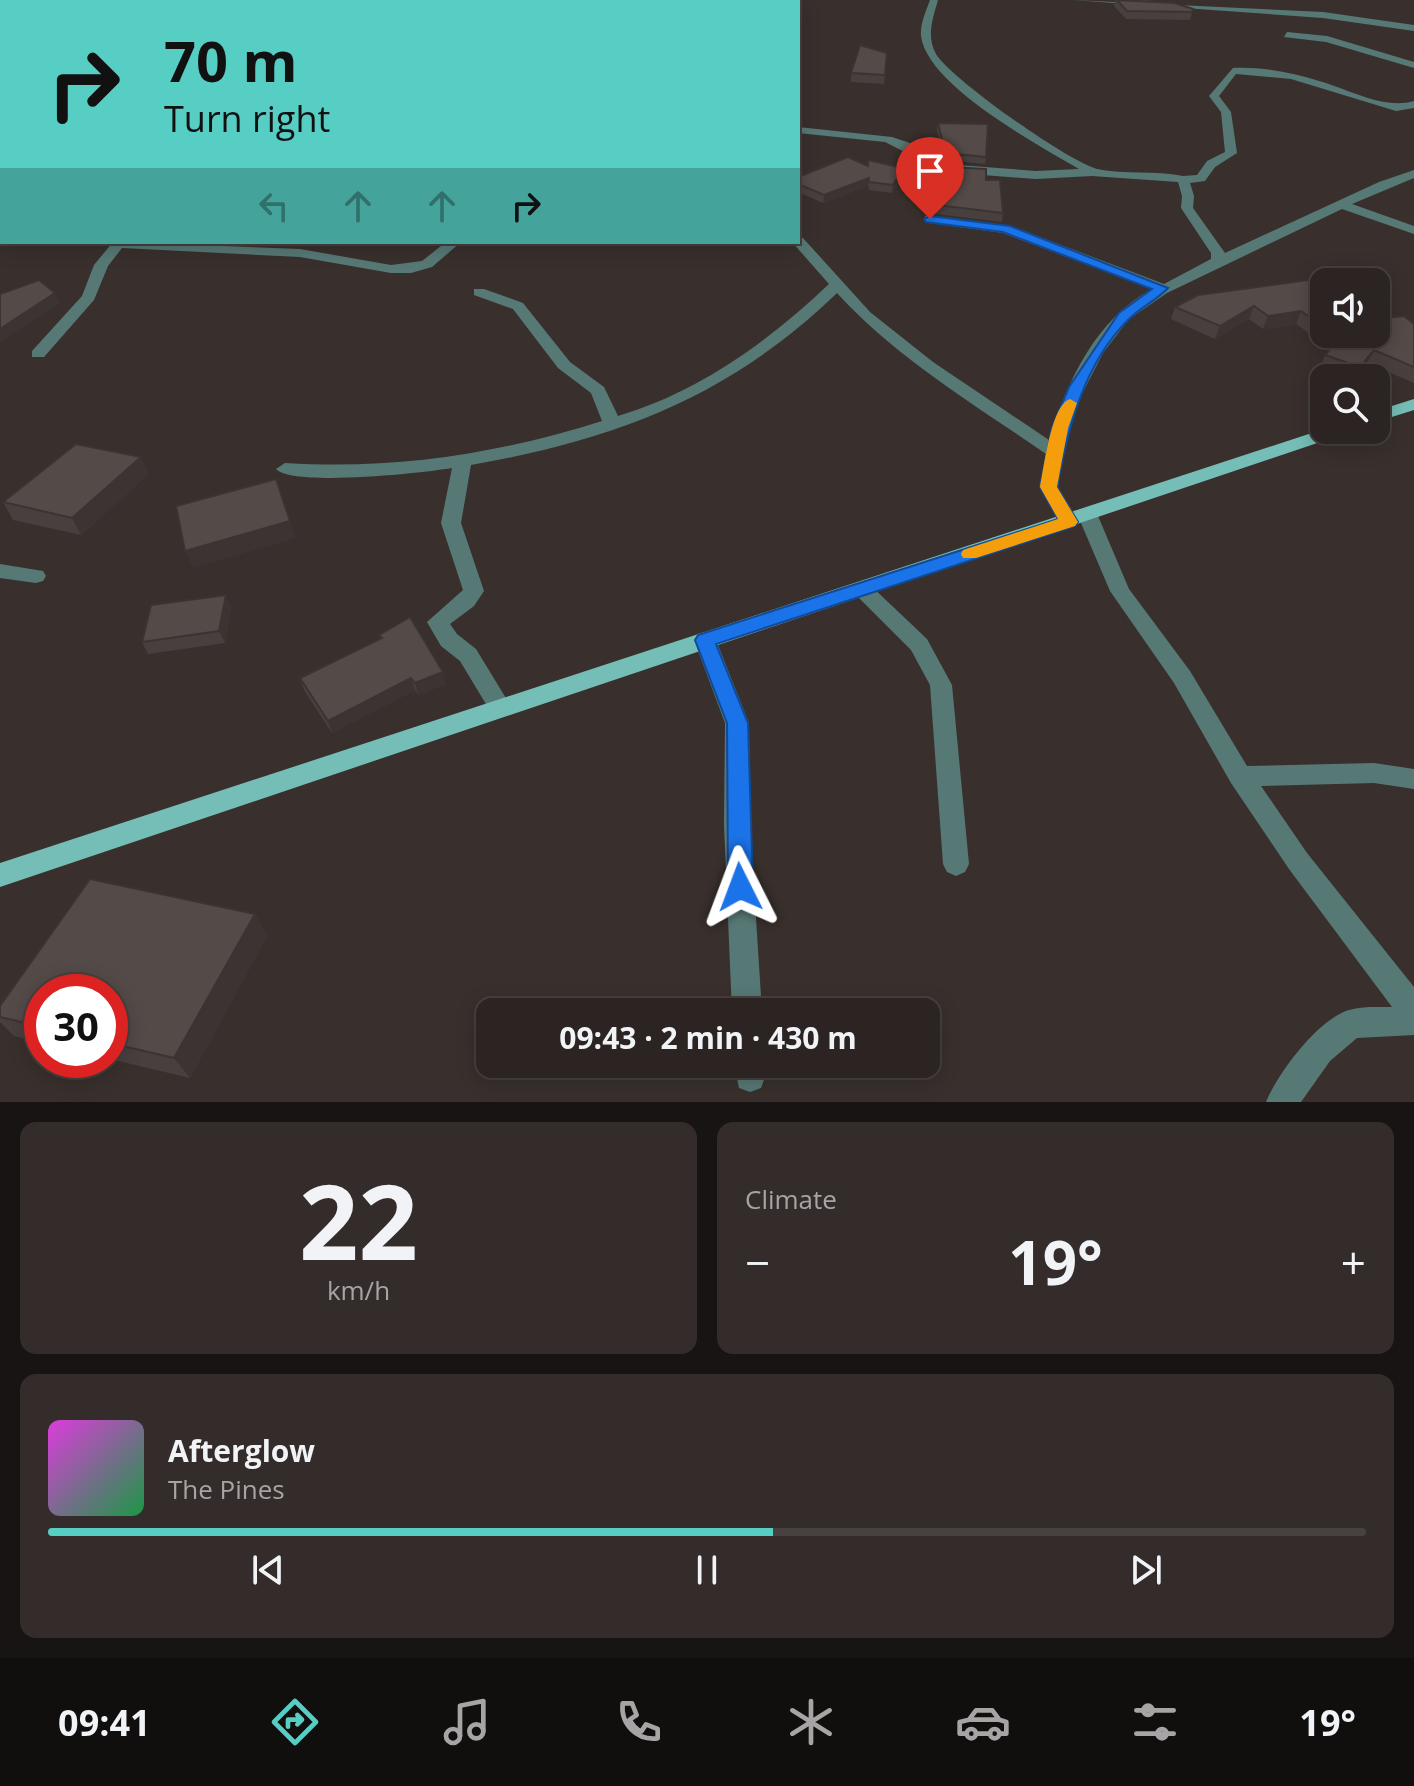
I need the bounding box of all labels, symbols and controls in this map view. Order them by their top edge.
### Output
text: 70 m [164,22,298,98]
icon: right [32,32,136,136]
text: Turn right [164,94,330,143]
pin [896,137,964,219]
icon: arrive [908,149,952,193]
icon: left [252,184,296,228]
icon: ahead [336,184,380,228]
icon: ahead [420,184,464,228]
icon: right [504,184,548,228]
map controls [1310,268,1390,444]
button: sound [1310,268,1390,348]
button: search [1310,364,1390,444]
position arrow [698,845,782,929]
speed limit sign: 30 [24,974,128,1078]
text: 09:43 · 2 min · 430 m [559,1017,857,1058]
text: 22 [299,1149,418,1290]
text: Climate [745,1181,837,1217]
text: 19° [1008,1221,1103,1303]
text: − [745,1232,770,1292]
text: + [1341,1232,1366,1292]
text: km/h [327,1272,390,1308]
text: Afterglow [168,1430,315,1471]
text: The Pines [168,1471,285,1507]
icon: previous [246,1548,290,1592]
icon: pause [685,1548,729,1592]
icon: next [1124,1548,1168,1592]
icon: directions [267,1694,323,1750]
icon: music [439,1694,495,1750]
icon: phone [611,1694,667,1750]
icon: climate [783,1694,839,1750]
icon: car [955,1694,1011,1750]
icon: filters [1127,1694,1183,1750]
text: 09:41 [58,1698,151,1747]
text: 19° [1299,1698,1356,1747]

